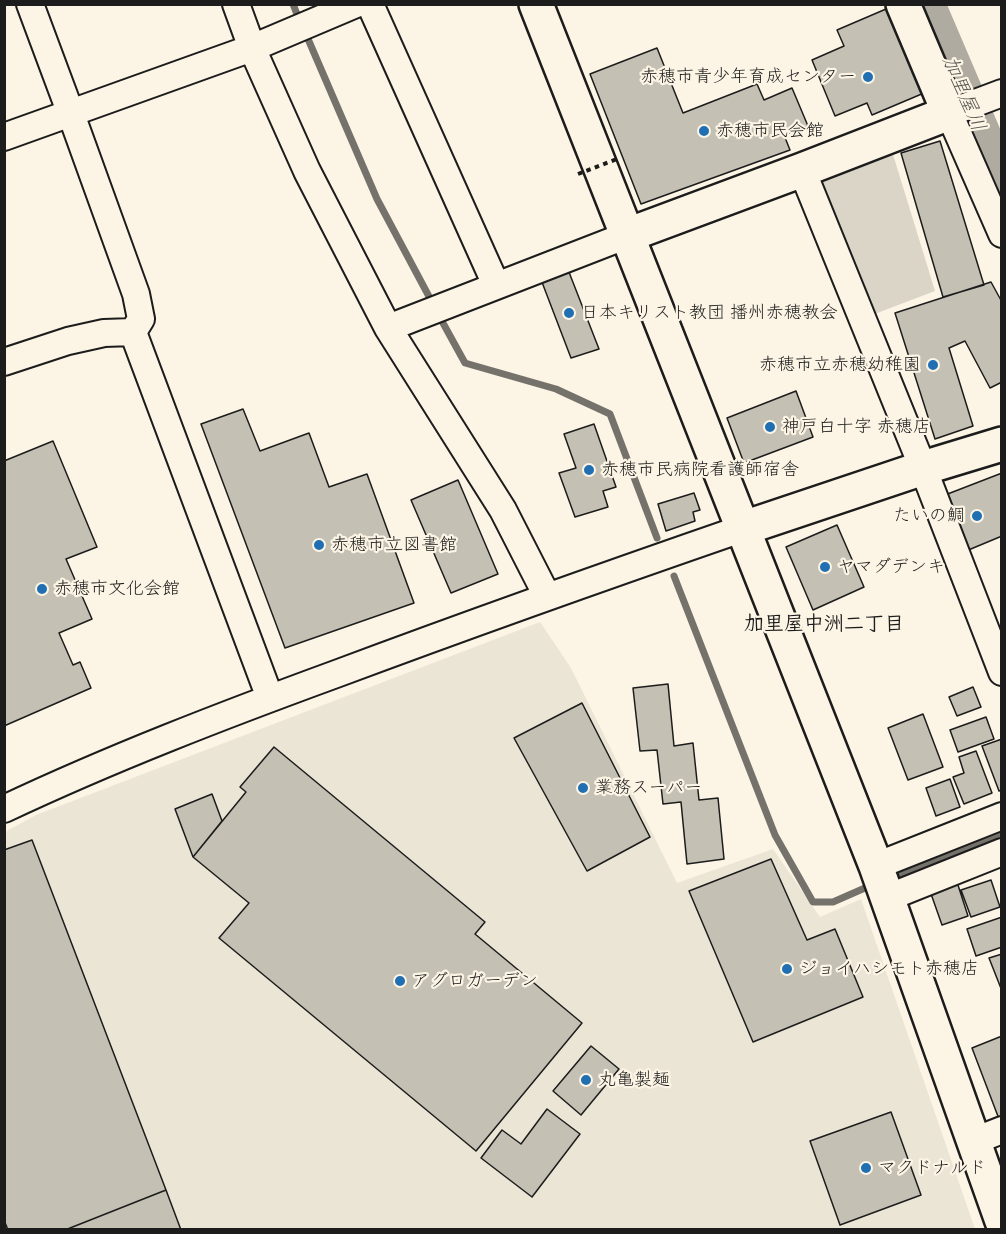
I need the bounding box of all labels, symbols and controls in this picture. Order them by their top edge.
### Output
water label: 加里屋川 [936,52,990,136]
place label: 赤穂市青少年育成センター [640,66,856,88]
marker: 赤穂市青少年育成センター [861,70,875,84]
place label: 赤穂市民会館 [716,120,824,142]
marker: 赤穂市民会館 [697,124,711,138]
place label: 日本キリスト教団 播州赤穂教会 [581,302,838,324]
marker: 日本キリスト教団 播州赤穂教会 [562,306,576,320]
place label: 赤穂市立赤穂幼稚園 [759,354,921,376]
marker: 赤穂市立赤穂幼稚園 [926,358,940,372]
place label: 神戸白十字 赤穂店 [782,416,931,438]
marker: 神戸白十字 赤穂店 [763,420,777,434]
place label: 赤穂市民病院看護師宿舎 [601,459,799,481]
marker: 赤穂市民病院看護師宿舎 [582,463,596,477]
place label: たいの鯛 [893,505,965,527]
marker: たいの鯛 [970,509,984,523]
place label: 赤穂市立図書館 [331,534,457,556]
marker: 赤穂市立図書館 [312,538,326,552]
place label: ヤマダデンキ [837,556,945,578]
marker: ヤマダデンキ [818,560,832,574]
place label: 赤穂市文化会館 [54,578,180,600]
marker: 赤穂市文化会館 [35,582,49,596]
district label: 加里屋中洲二丁目 [744,613,904,637]
place label: 業務スーパー [595,777,702,799]
marker: 業務スーパー [576,781,590,795]
place label: ジョイハシモト赤穂店 [799,958,979,980]
marker: ジョイハシモト赤穂店 [780,962,794,976]
place label: アグロガーデン [412,970,538,992]
marker: アグロガーデン [393,974,407,988]
place label: 丸亀製麺 [598,1069,670,1091]
marker: 丸亀製麺 [579,1073,593,1087]
place label: マクドナルド [878,1157,986,1179]
marker: マクドナルド [859,1161,873,1175]

